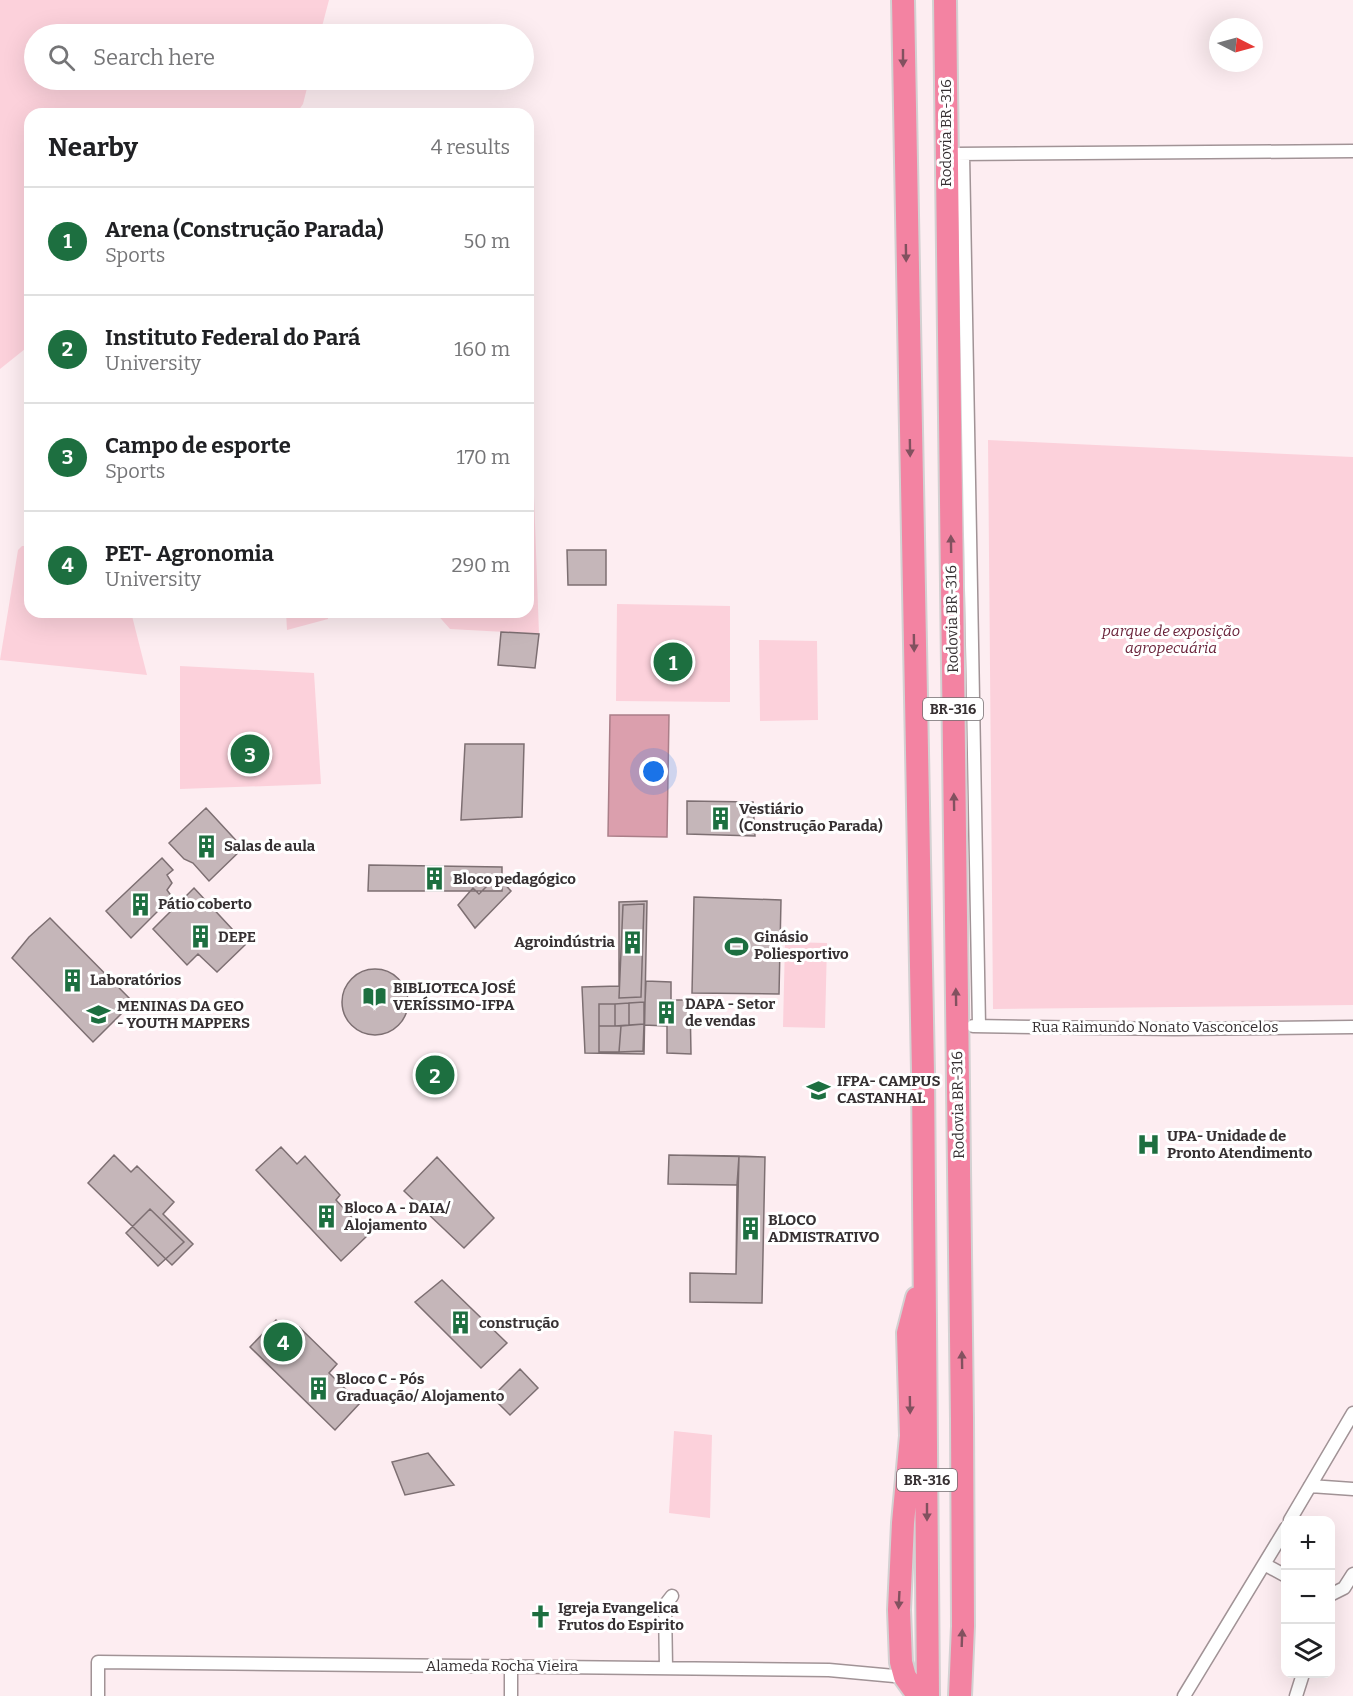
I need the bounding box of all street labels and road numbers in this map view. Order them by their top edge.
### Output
street label: Rodovia BR-316 [937,79,955,187]
street label: Rodovia BR-316 [942,565,962,673]
road number: BR-316 [923,698,983,720]
street label: Rua Raimundo Nonato Vasconcelos [1032,1018,1278,1036]
street label: Rodovia BR-316 [948,1051,968,1159]
road number: BR-316 [897,1469,957,1491]
street label: Alameda Rocha Vieira [426,1657,578,1675]

